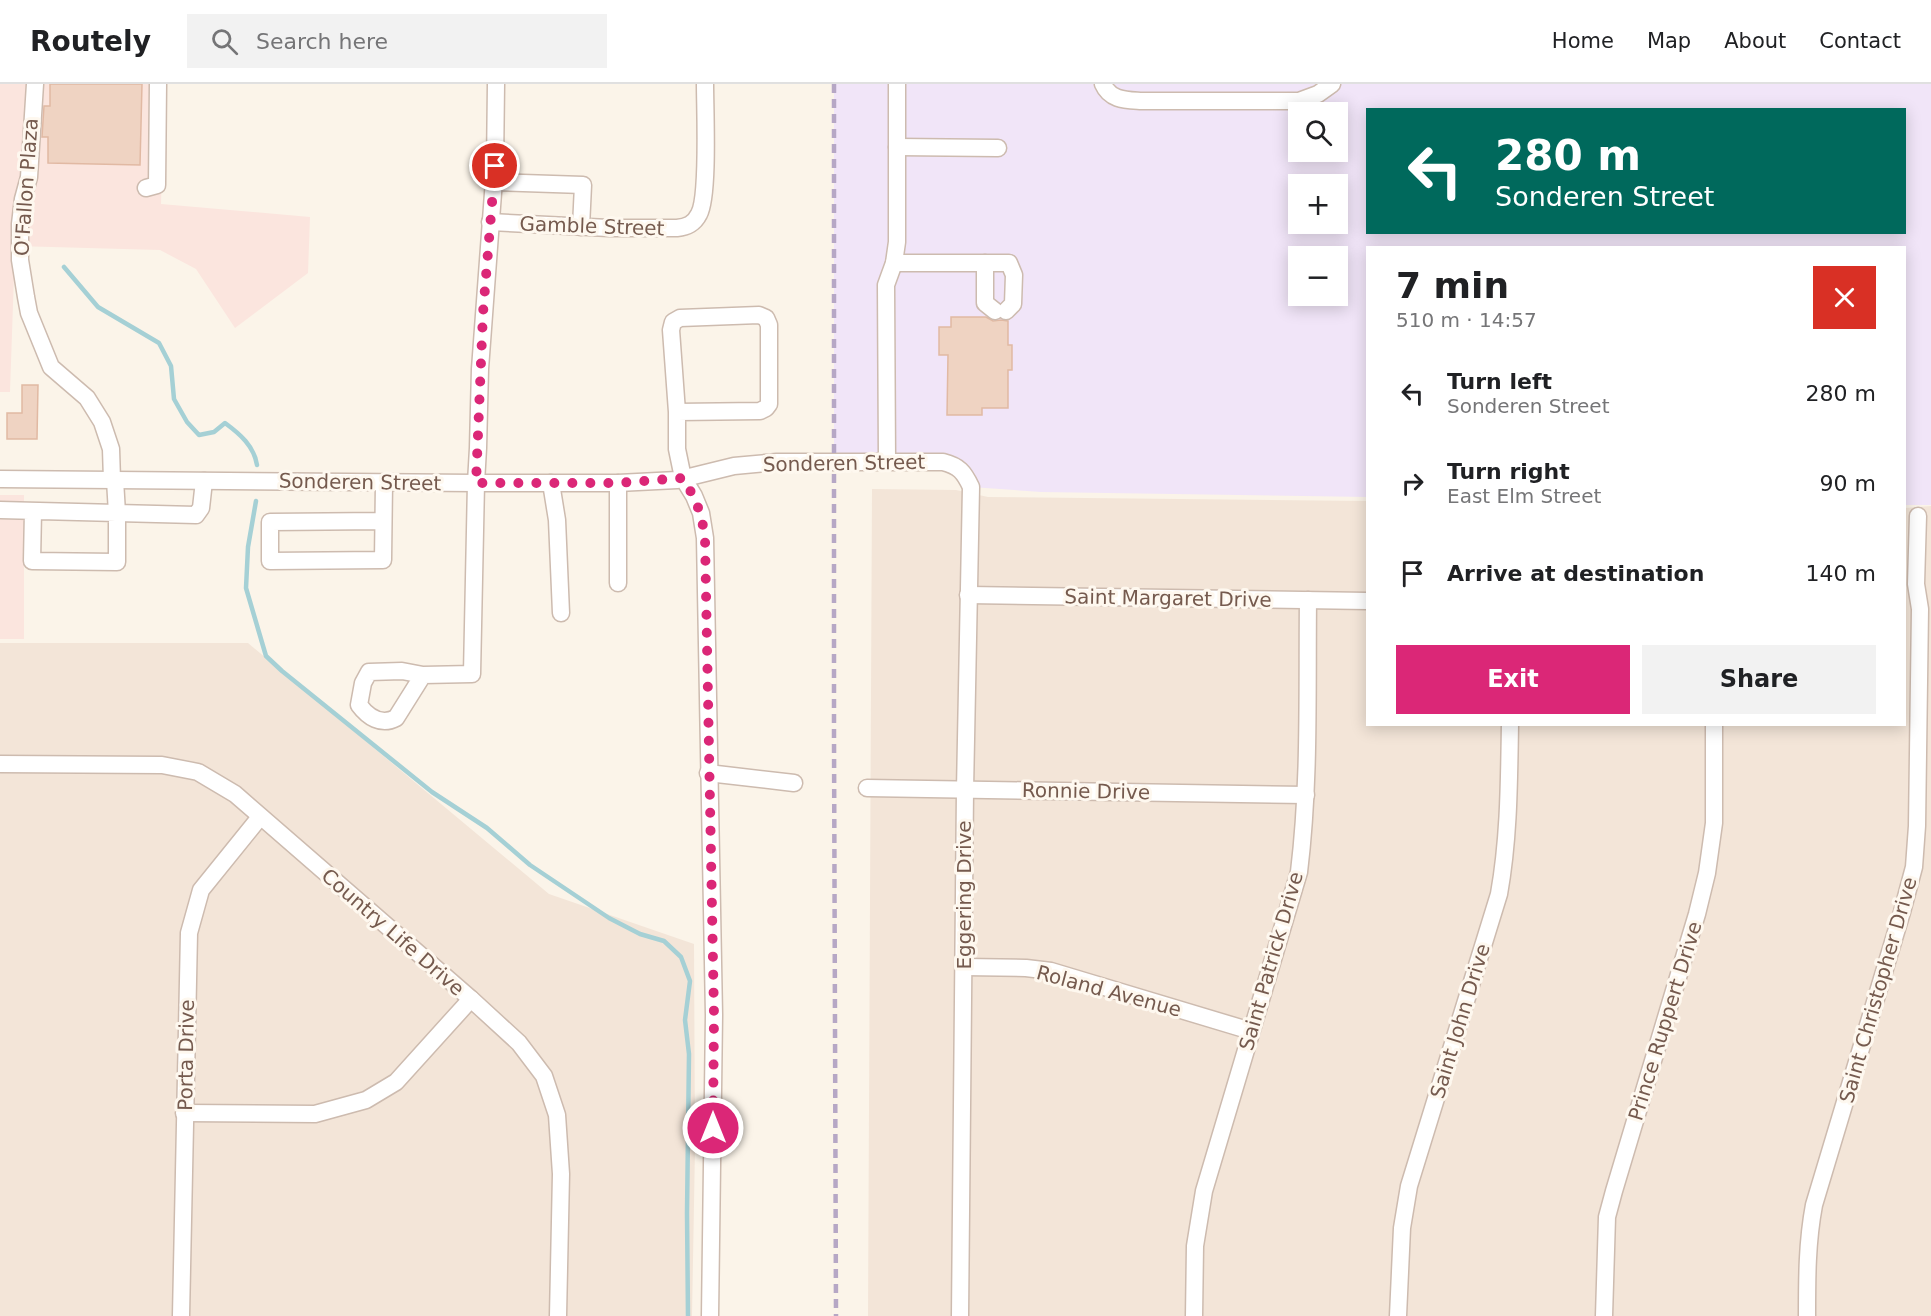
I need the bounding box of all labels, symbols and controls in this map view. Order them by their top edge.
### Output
search box [187,14,607,68]
text: Routely [30,25,151,58]
icon: search [208,25,241,58]
text: Search here [256,29,388,54]
text: Home [1552,29,1614,53]
text: Map [1647,29,1691,53]
text: About [1724,29,1786,53]
text: Contact [1819,29,1901,53]
map controls [1288,102,1348,306]
button: search [1288,102,1348,162]
street label: O'Fallon Plaza [9,117,43,257]
text: 280 m [1495,131,1641,180]
icon: left [1396,132,1474,210]
pin [469,140,520,191]
icon: arrive [478,149,511,182]
button: + [1288,174,1348,234]
text: Sonderen Street [1495,181,1714,212]
street label: Gamble Street [519,211,665,241]
button: − [1288,246,1348,306]
text: 7 min [1396,265,1509,306]
button: close [1813,266,1876,329]
text: 510 m · 14:57 [1396,308,1537,332]
text: Turn left [1447,369,1552,394]
icon: left [1396,377,1429,410]
text: 280 m [1806,381,1876,406]
text: Sonderen Street [1447,394,1610,418]
street label: Sonderen Street [763,450,926,476]
text: Turn right [1447,459,1570,484]
icon: right [1396,467,1429,500]
street label: Sonderen Street [279,469,442,495]
text: 90 m [1820,471,1876,496]
text: East Elm Street [1447,484,1601,508]
icon: arrive [1396,557,1429,590]
text: Arrive at destination [1447,561,1704,586]
text: 140 m [1806,561,1876,586]
street label: Saint Margaret Drive [1064,584,1272,612]
button: Exit [1396,645,1630,714]
button: Share [1642,645,1876,714]
street label: Ronnie Drive [1022,778,1150,804]
street label: Eggering Drive [952,820,976,970]
street label: Country Life Drive [317,863,469,1001]
street label: Saint Patrick Drive [1234,869,1308,1053]
street label: Saint Christopher Drive [1834,874,1922,1106]
street label: Prince Ruppert Drive [1623,919,1707,1123]
street label: Saint John Drive [1425,941,1495,1101]
street label: Roland Avenue [1034,960,1184,1022]
street label: Porta Drive [173,999,199,1111]
position arrow [681,1096,745,1160]

